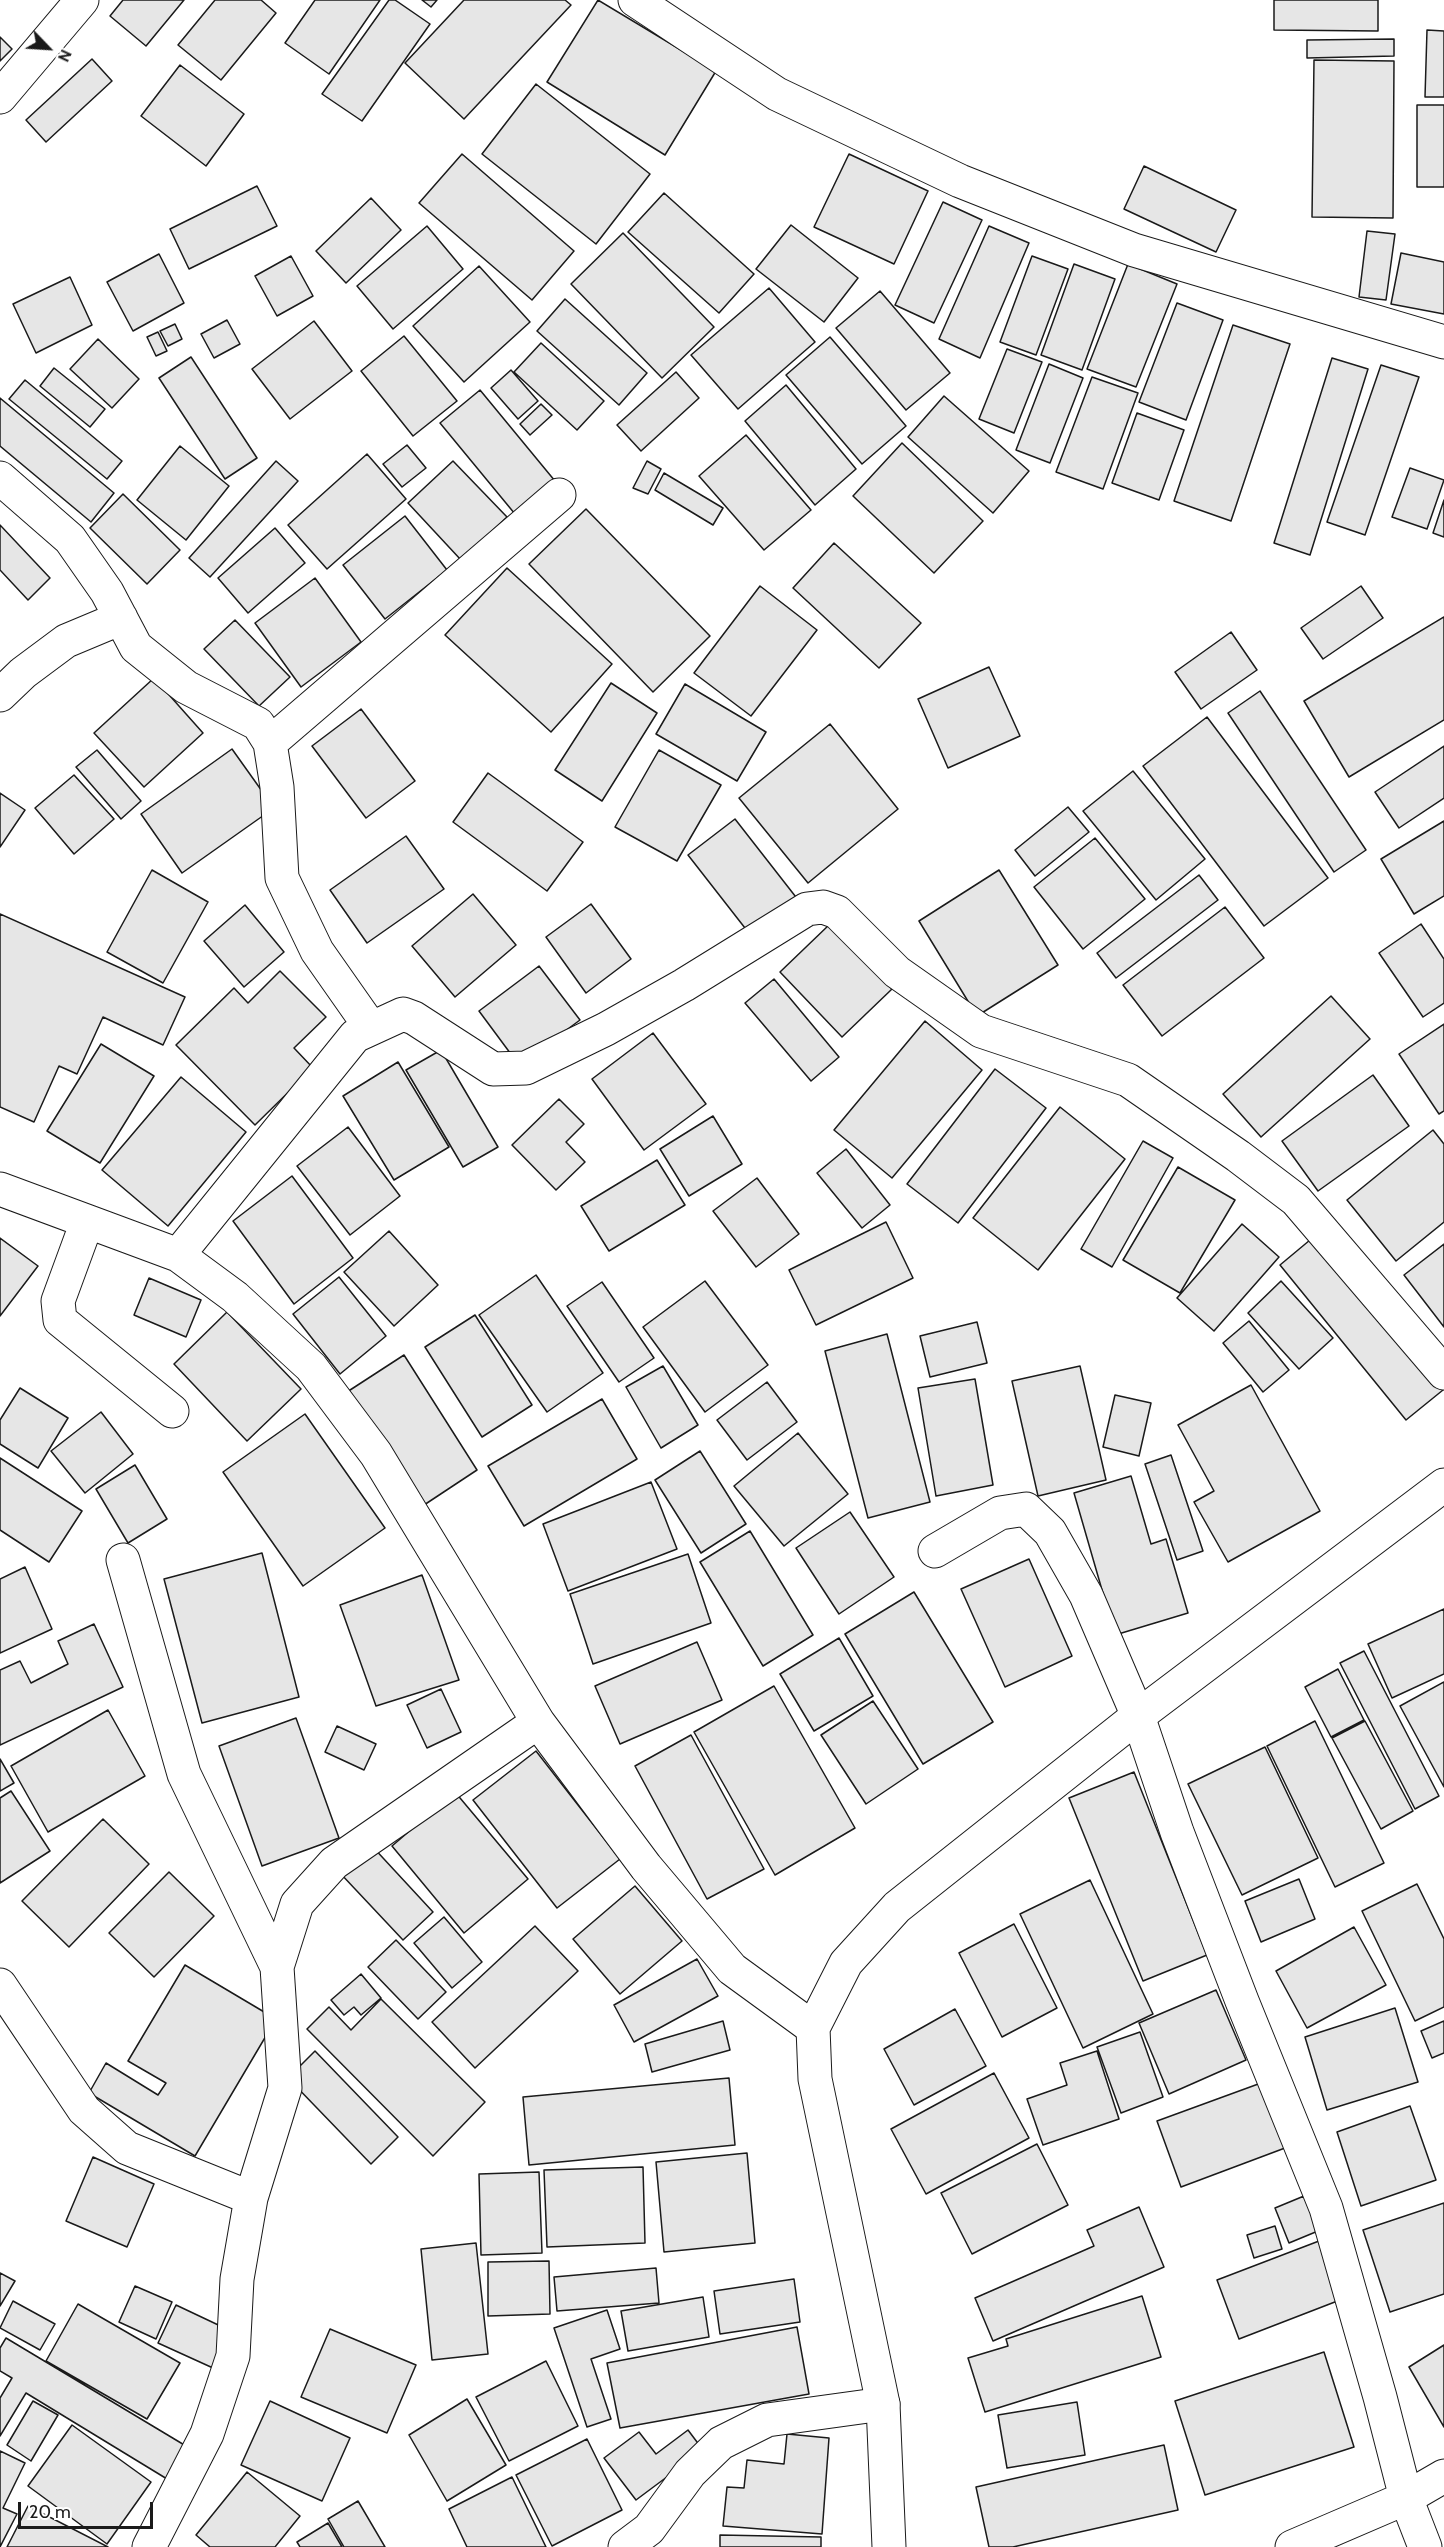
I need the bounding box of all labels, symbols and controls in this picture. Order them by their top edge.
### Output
north arrow [18,18,78,78]
text: N [54,47,76,65]
scale bar [21,2490,156,2528]
text: 20 m [29,2501,71,2523]

